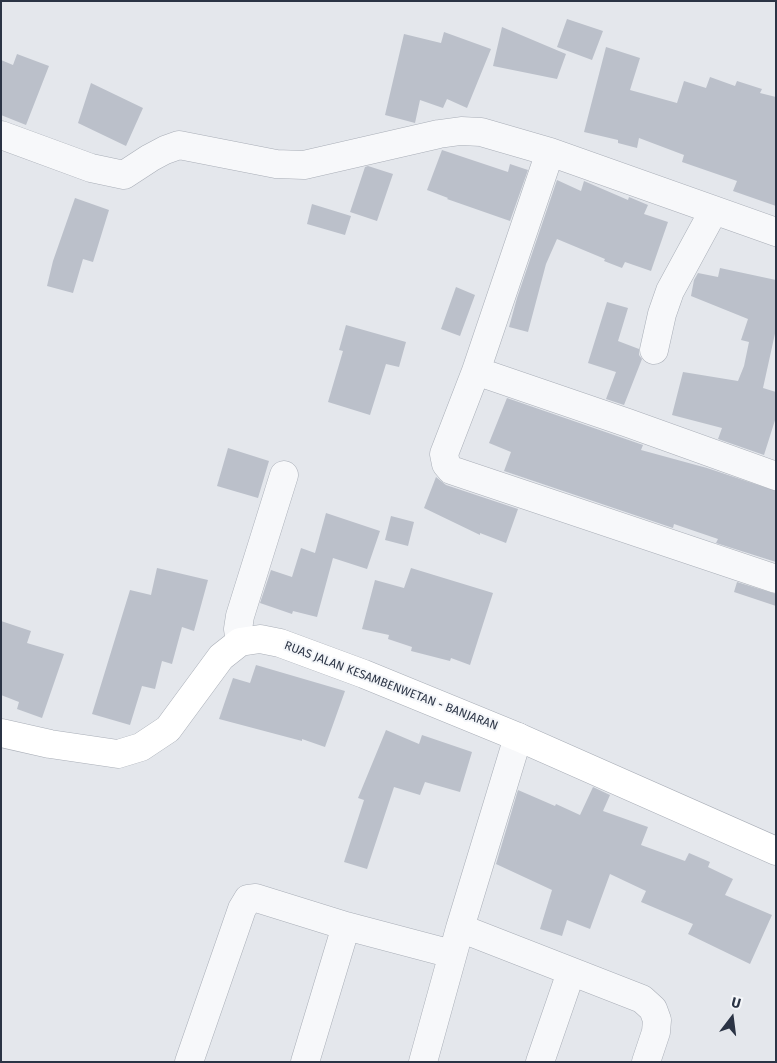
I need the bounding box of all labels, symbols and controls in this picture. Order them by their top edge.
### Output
street label: RUAS JALAN KESAMBENWETAN - BANJARAN [282,638,500,734]
north arrow [707,993,757,1043]
text: U [729,994,743,1012]

